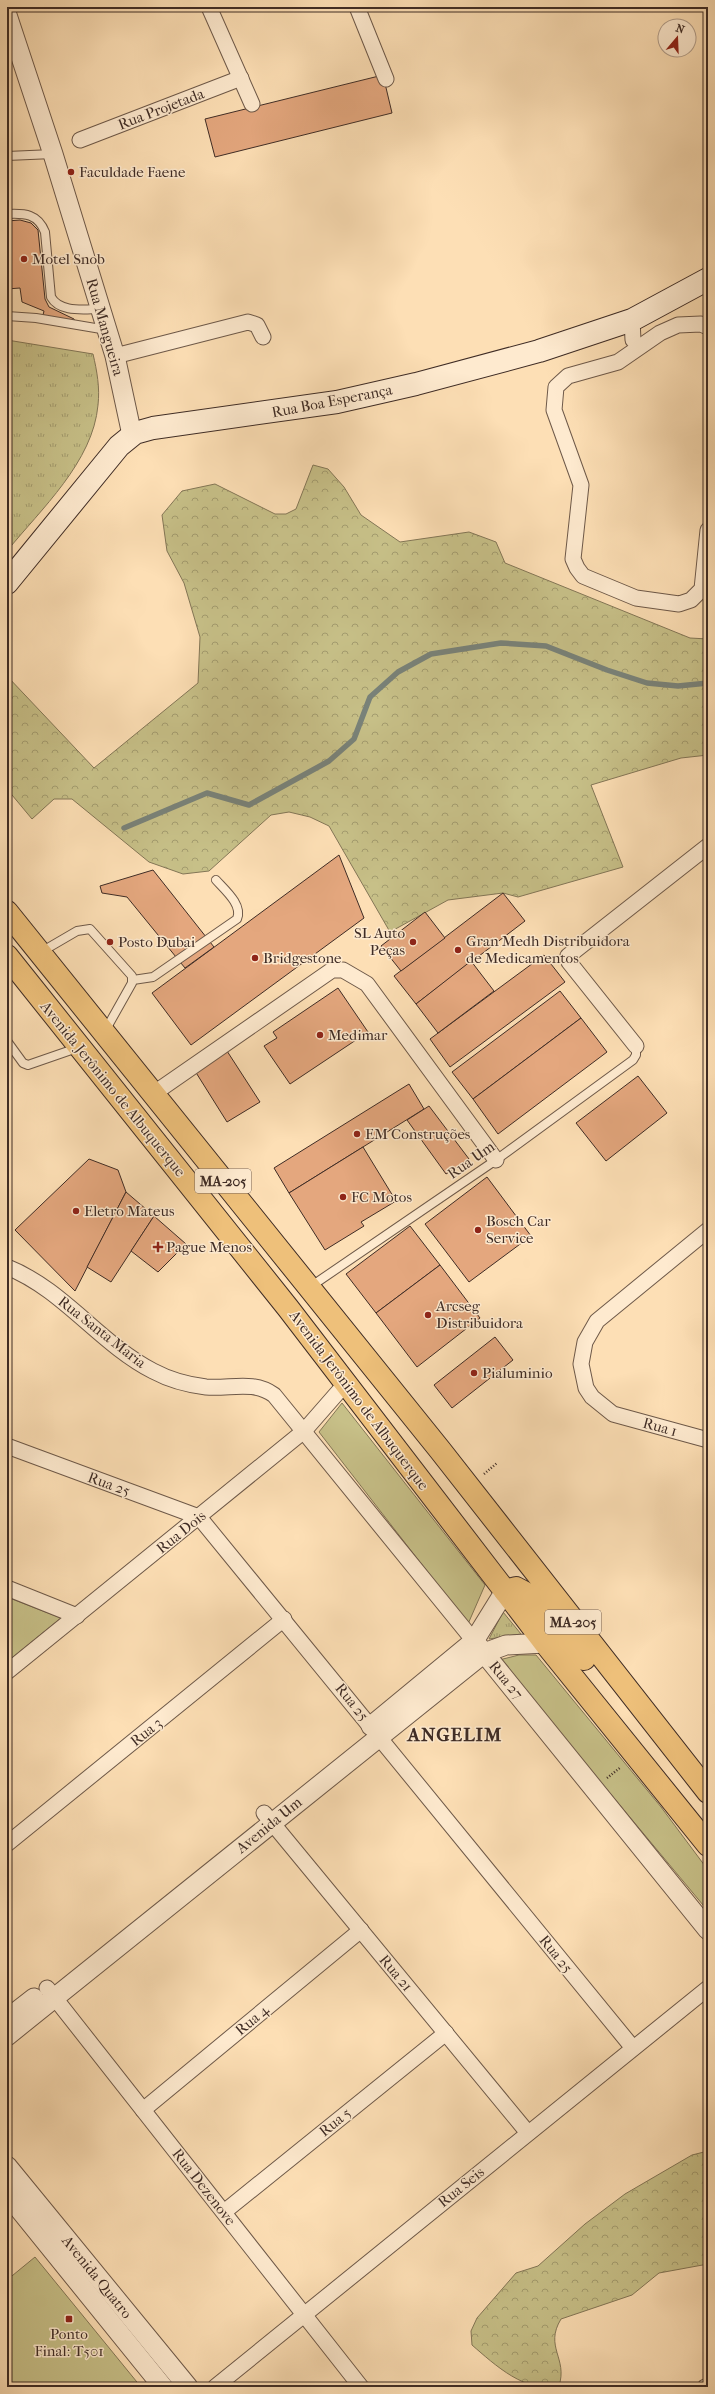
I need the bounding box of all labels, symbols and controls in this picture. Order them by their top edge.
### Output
north arrow [657,18,697,58]
text: N [674,22,687,37]
street label: Rua Projetada [115,84,208,134]
place label: Faculdade Faene [79,163,186,181]
marker: Faculdade Faene [66,167,76,177]
place label: Motel Snob [32,250,105,268]
marker: Motel Snob [19,254,29,264]
street label: Rua Mangueira [82,276,128,379]
street label: Rua Boa Esperança [270,380,395,422]
place label: SL Auto Peças [354,924,405,959]
place label: Gran Medh Distribuidora de Medicamentos [466,932,631,967]
place label: Posto Dubai [118,933,196,951]
marker: Posto Dubai [105,937,115,947]
marker: SL Auto Peças [408,937,418,947]
marker: Gran Medh Distribuidora de Medicamentos [453,945,463,955]
place label: Bridgestone [263,949,342,967]
marker: Bridgestone [250,953,260,963]
street label: Avenida Jerônimo de Albuquerque [36,997,190,1181]
place label: Medimar [328,1026,388,1044]
marker: Medimar [315,1030,325,1040]
place label: EM Construções [365,1125,471,1143]
marker: EM Construções [352,1129,362,1139]
street label: Rua Um [444,1137,498,1183]
road number: MA-205 [195,1169,251,1193]
place label: FC Motos [351,1188,412,1206]
marker: FC Motos [338,1192,348,1202]
place label: Eletro Mateus [84,1202,175,1220]
marker: Eletro Mateus [71,1206,81,1216]
place label: Bosch Car Service [486,1212,551,1247]
marker: Bosch Car Service [473,1225,483,1235]
place label: Pague Menos [166,1238,252,1256]
marker: Pague Menos [153,1242,163,1252]
street label: Rua Santa Maria [55,1292,150,1373]
place label: Arcseg Distribuidora [435,1297,524,1332]
street label: Avenida Jerônimo de Albuquerque [285,1306,433,1494]
marker: Arcseg Distribuidora [423,1310,433,1320]
place label: Pialuminio [482,1364,553,1382]
marker: Pialuminio [469,1368,479,1378]
street label: Rua 1 [641,1414,679,1440]
street label: Rua 25 [85,1468,133,1500]
street label: Rua Dois [153,1506,210,1557]
road number: MA-205 [545,1610,601,1634]
street label: Rua 27 [485,1657,527,1703]
street label: Rua 25 [331,1679,373,1725]
street label: Rua 3 [127,1714,165,1750]
district label: ANGELIM [407,1724,502,1746]
street label: Avenida Um [232,1793,306,1858]
street label: Rua 25 [535,1931,577,1977]
street label: Rua 21 [375,1951,417,1995]
street label: Rua 4 [232,2000,273,2039]
street label: Rua 5 [315,2104,355,2140]
street label: Rua Dezenove [168,2145,240,2230]
street label: Rua Seis [434,2163,488,2211]
street label: Avenida Quatro [57,2231,136,2322]
marker: Ponto Final: T501 [64,2314,74,2324]
place label: Ponto Final: T501 [34,2325,104,2360]

